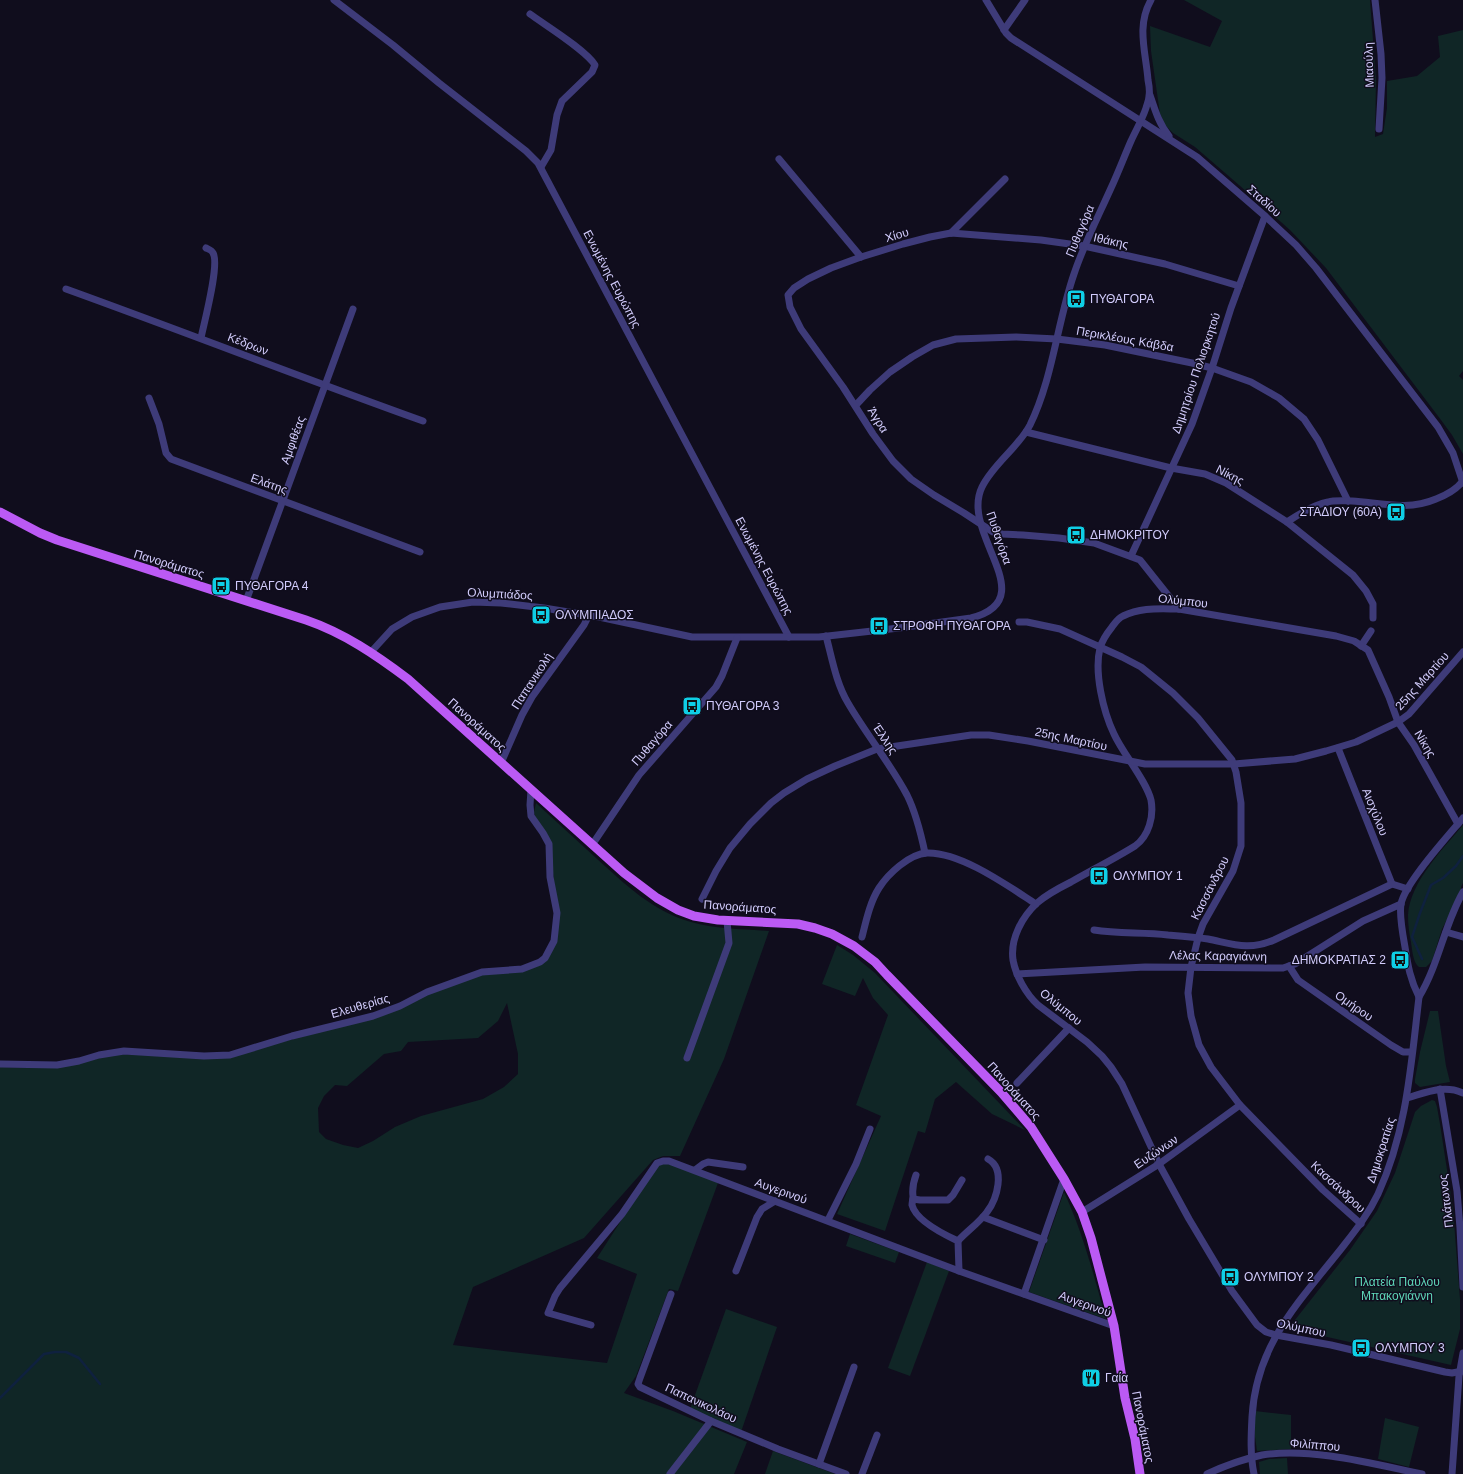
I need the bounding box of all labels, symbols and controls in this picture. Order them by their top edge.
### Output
street label: Μιαούλη [1361,42,1377,88]
street label: Σταδίου [1244,182,1284,220]
street label: Πυθαγόρα [1063,203,1097,259]
street label: Χίου [884,225,910,245]
street label: Ενωμένης Ευρώπης [580,228,644,330]
street label: Ιθάκης [1092,230,1130,252]
bus stop icon: ΠΥΘΑΓΟΡΑ [1065,288,1087,310]
place label: ΠΥΘΑΓΟΡΑ [1090,292,1154,306]
street label: Δημητρίου Πολιορκητού [1169,311,1223,435]
street label: Περικλέους Κάβδα [1075,324,1175,354]
street label: Κέδρων [226,330,270,358]
street label: Άγρα [865,405,891,435]
street label: Αμφιθέας [278,414,308,466]
street label: Νίκης [1214,462,1247,488]
street label: Ελάτης [249,471,289,497]
bus stop icon: ΣΤΑΔΙΟΥ (60A) [1385,501,1407,523]
place label: ΣΤΑΔΙΟΥ (60A) [1299,505,1382,519]
street label: Πυθαγόρα [983,510,1015,566]
street label: Ενωμένης Ευρώπης [732,515,796,617]
bus stop icon: ΔΗΜΟΚΡΙΤΟΥ [1065,524,1087,546]
place label: ΔΗΜΟΚΡΙΤΟΥ [1090,528,1169,542]
street label: Πανοράματος [132,547,206,581]
bus stop icon: ΠΥΘΑΓΟΡΑ 4 [210,575,232,597]
place label: ΠΥΘΑΓΟΡΑ 4 [235,579,309,593]
street label: Ολυμπιάδος [467,585,533,603]
street label: Ολύμπου [1157,591,1209,611]
bus stop icon: ΟΛΥΜΠΙΑΔΟΣ [530,604,552,626]
place label: ΟΛΥΜΠΙΑΔΟΣ [555,608,634,622]
bus stop icon: ΣΤΡΟΦΗ ΠΥΘΑΓΟΡΑ [868,615,890,637]
place label: ΣΤΡΟΦΗ ΠΥΘΑΓΟΡΑ [893,619,1011,633]
street label: 25ης Μαρτίου [1392,649,1452,713]
street label: Παπανικολή [509,650,555,712]
street label: Πανοράματος [445,695,509,755]
bus stop icon: ΠΥΘΑΓΟΡΑ 3 [681,695,703,717]
place label: ΠΥΘΑΓΟΡΑ 3 [706,699,780,713]
street label: Πυθαγόρα [629,718,675,768]
street label: Έλλης [869,720,900,757]
street label: 25ης Μαρτίου [1034,725,1108,753]
street label: Νίκης [1411,728,1439,761]
street label: Αισχύλου [1359,786,1391,838]
street label: Κασσάνδρου [1188,854,1232,922]
bus stop icon: ΟΛΥΜΠΟΥ 1 [1088,865,1110,887]
place label: ΟΛΥΜΠΟΥ 1 [1113,869,1183,883]
street label: Πανοράματος [703,897,777,917]
street label: Λέλας Καραγιάννη [1169,948,1267,964]
bus stop icon: ΔΗΜΟΚΡΑΤΙΑΣ 2 [1389,949,1411,971]
place label: ΔΗΜΟΚΡΑΤΙΑΣ 2 [1292,953,1386,967]
street label: Ολύμπου [1037,986,1085,1028]
street label: Ομήρου [1332,988,1376,1024]
street label: Ελευθερίας [329,991,391,1021]
street label: Πανοράματος [984,1059,1044,1123]
street label: Δημοκρατίας [1364,1115,1398,1185]
street label: Ευζώνων [1131,1132,1181,1172]
street label: Κασσάνδρου [1308,1158,1368,1216]
street label: Πλάτωνος [1436,1173,1456,1229]
street label: Αυγερινού [753,1175,809,1207]
bus stop icon: ΟΛΥΜΠΟΥ 2 [1219,1266,1241,1288]
place label: ΟΛΥΜΠΟΥ 2 [1244,1270,1314,1284]
park label: Πλατεία Παύλου Μπακογιάννη [1354,1275,1440,1303]
street label: Αυγερινού [1057,1288,1113,1320]
street label: Ολύμπου [1275,1316,1327,1340]
bus stop icon: ΟΛΥΜΠΟΥ 3 [1350,1337,1372,1359]
place label: ΟΛΥΜΠΟΥ 3 [1375,1341,1445,1355]
restaurant icon: Γαία [1080,1367,1102,1389]
place label: Γαία [1105,1371,1128,1385]
street label: Παπανικολάου [663,1380,739,1426]
street label: Πανοράματος [1129,1390,1157,1464]
street label: Φιλίππου [1289,1436,1341,1454]

